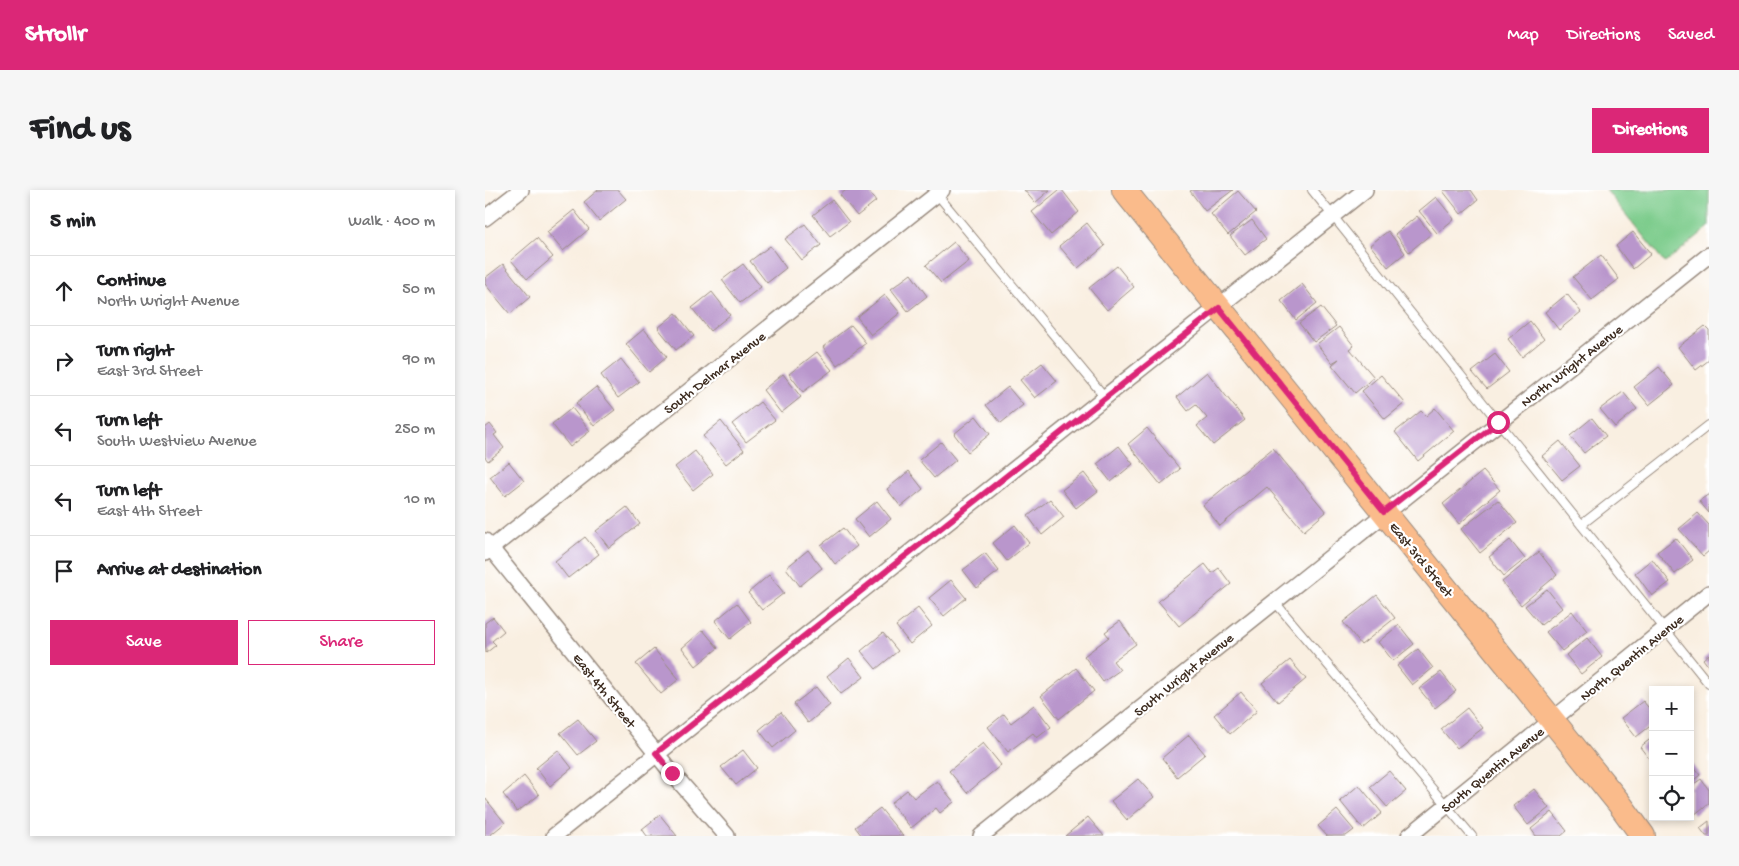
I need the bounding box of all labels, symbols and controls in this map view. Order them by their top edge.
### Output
text: Strollr [25,21,86,50]
text: Map [1507,25,1539,46]
text: Directions [1567,25,1640,46]
text: Saved [1668,25,1714,46]
button: Directions [1592,108,1709,153]
text: Find us [30,110,130,151]
text: 5 min [50,210,95,235]
text: Walk · 400 m [348,213,435,232]
text: Continue [97,270,166,293]
icon: ahead [50,277,78,305]
text: 50 m [402,281,435,300]
text: North Wright Avenue [97,293,239,312]
street label: North Wright Avenue [1518,321,1627,412]
street label: South Delmar Avenue [661,329,770,419]
text: Turn right [97,340,173,363]
icon: right [50,347,78,375]
text: 90 m [403,351,435,370]
text: East 3rd Street [97,363,202,382]
text: Turn left [97,410,161,433]
route start [1487,411,1510,434]
icon: left [50,417,78,445]
text: 250 m [395,421,435,440]
text: South Westview Avenue [97,433,257,452]
text: Turn left [97,480,161,503]
icon: left [50,487,78,515]
text: 10 m [404,491,435,510]
text: East 4th Street [97,503,201,522]
street label: East 3rd Street [1385,520,1456,603]
icon: arrive [50,557,78,585]
text: Arrive at destination [97,559,261,582]
street label: North Quentin Avenue [1577,611,1688,706]
button: Save [50,620,238,665]
button: Share [248,620,435,665]
street label: South Wright Avenue [1131,630,1238,721]
street label: East 4th Street [568,651,639,733]
map controls [1649,686,1694,821]
button: + [1649,686,1694,731]
street label: South Quentin Avenue [1439,724,1549,818]
button: − [1649,731,1694,776]
route end [661,762,684,785]
button: locate [1649,776,1694,821]

